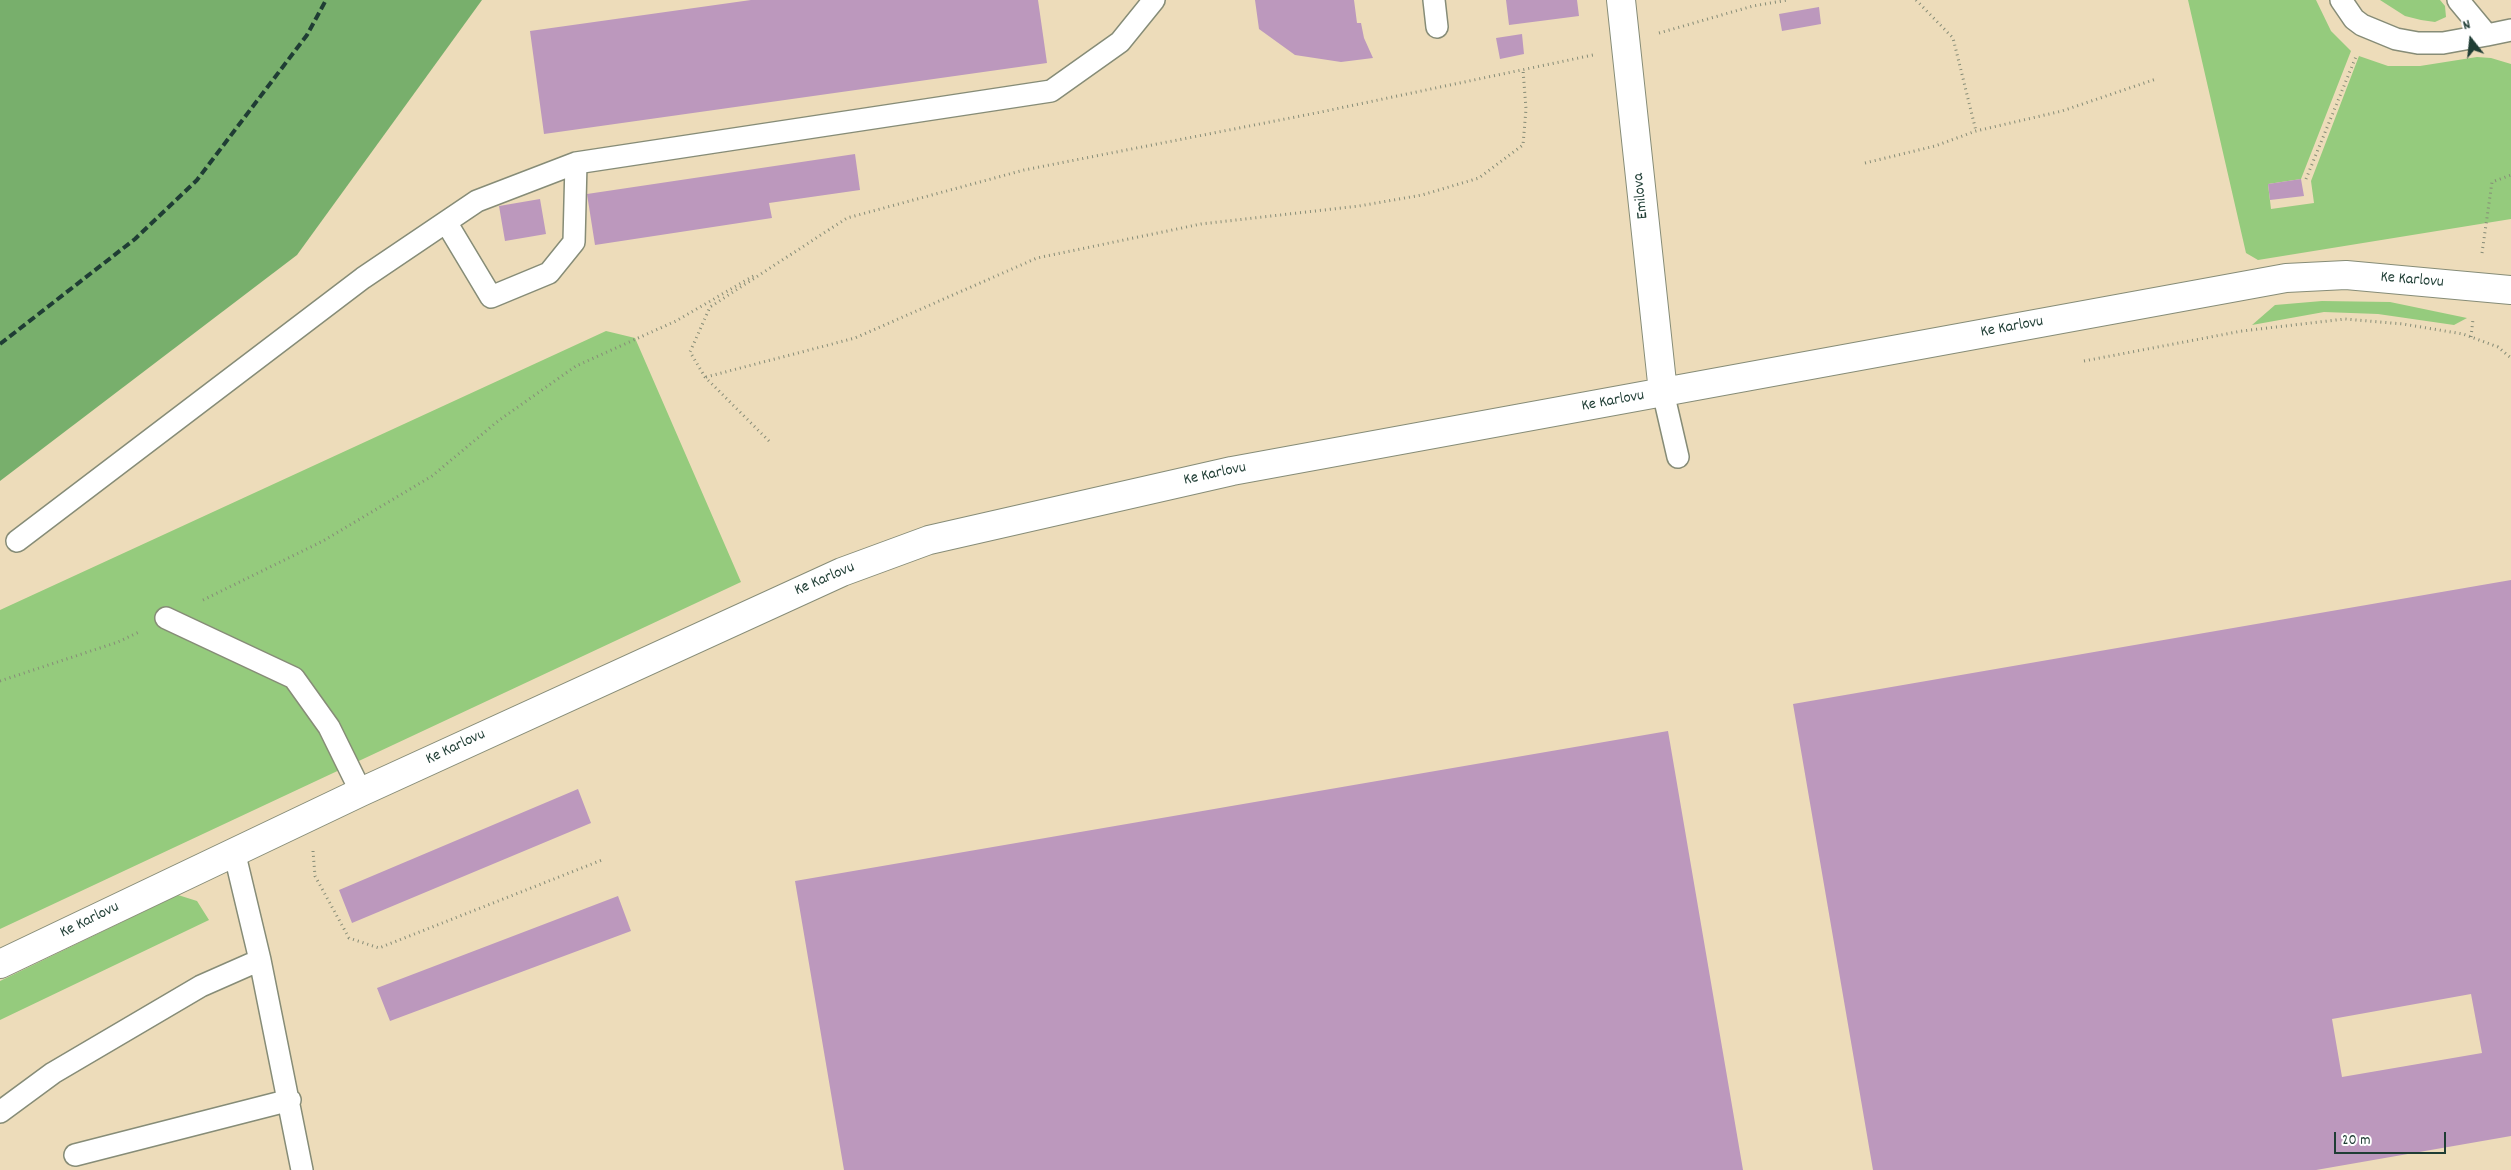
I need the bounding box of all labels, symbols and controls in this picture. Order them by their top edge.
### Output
north arrow [2446,15,2496,65]
text: N [2461,15,2473,36]
street label: Emilova [1630,172,1654,220]
street label: Ke Karlovu [2380,269,2444,293]
street label: Ke Karlovu [1979,313,2045,343]
street label: Ke Karlovu [1580,387,1646,417]
street label: Ke Karlovu [1182,459,1248,491]
street label: Ke Karlovu [792,559,858,601]
street label: Ke Karlovu [423,726,489,770]
street label: Ke Karlovu [57,898,123,944]
scale bar [2336,1122,2448,1154]
text: 20 m [2342,1130,2370,1152]

